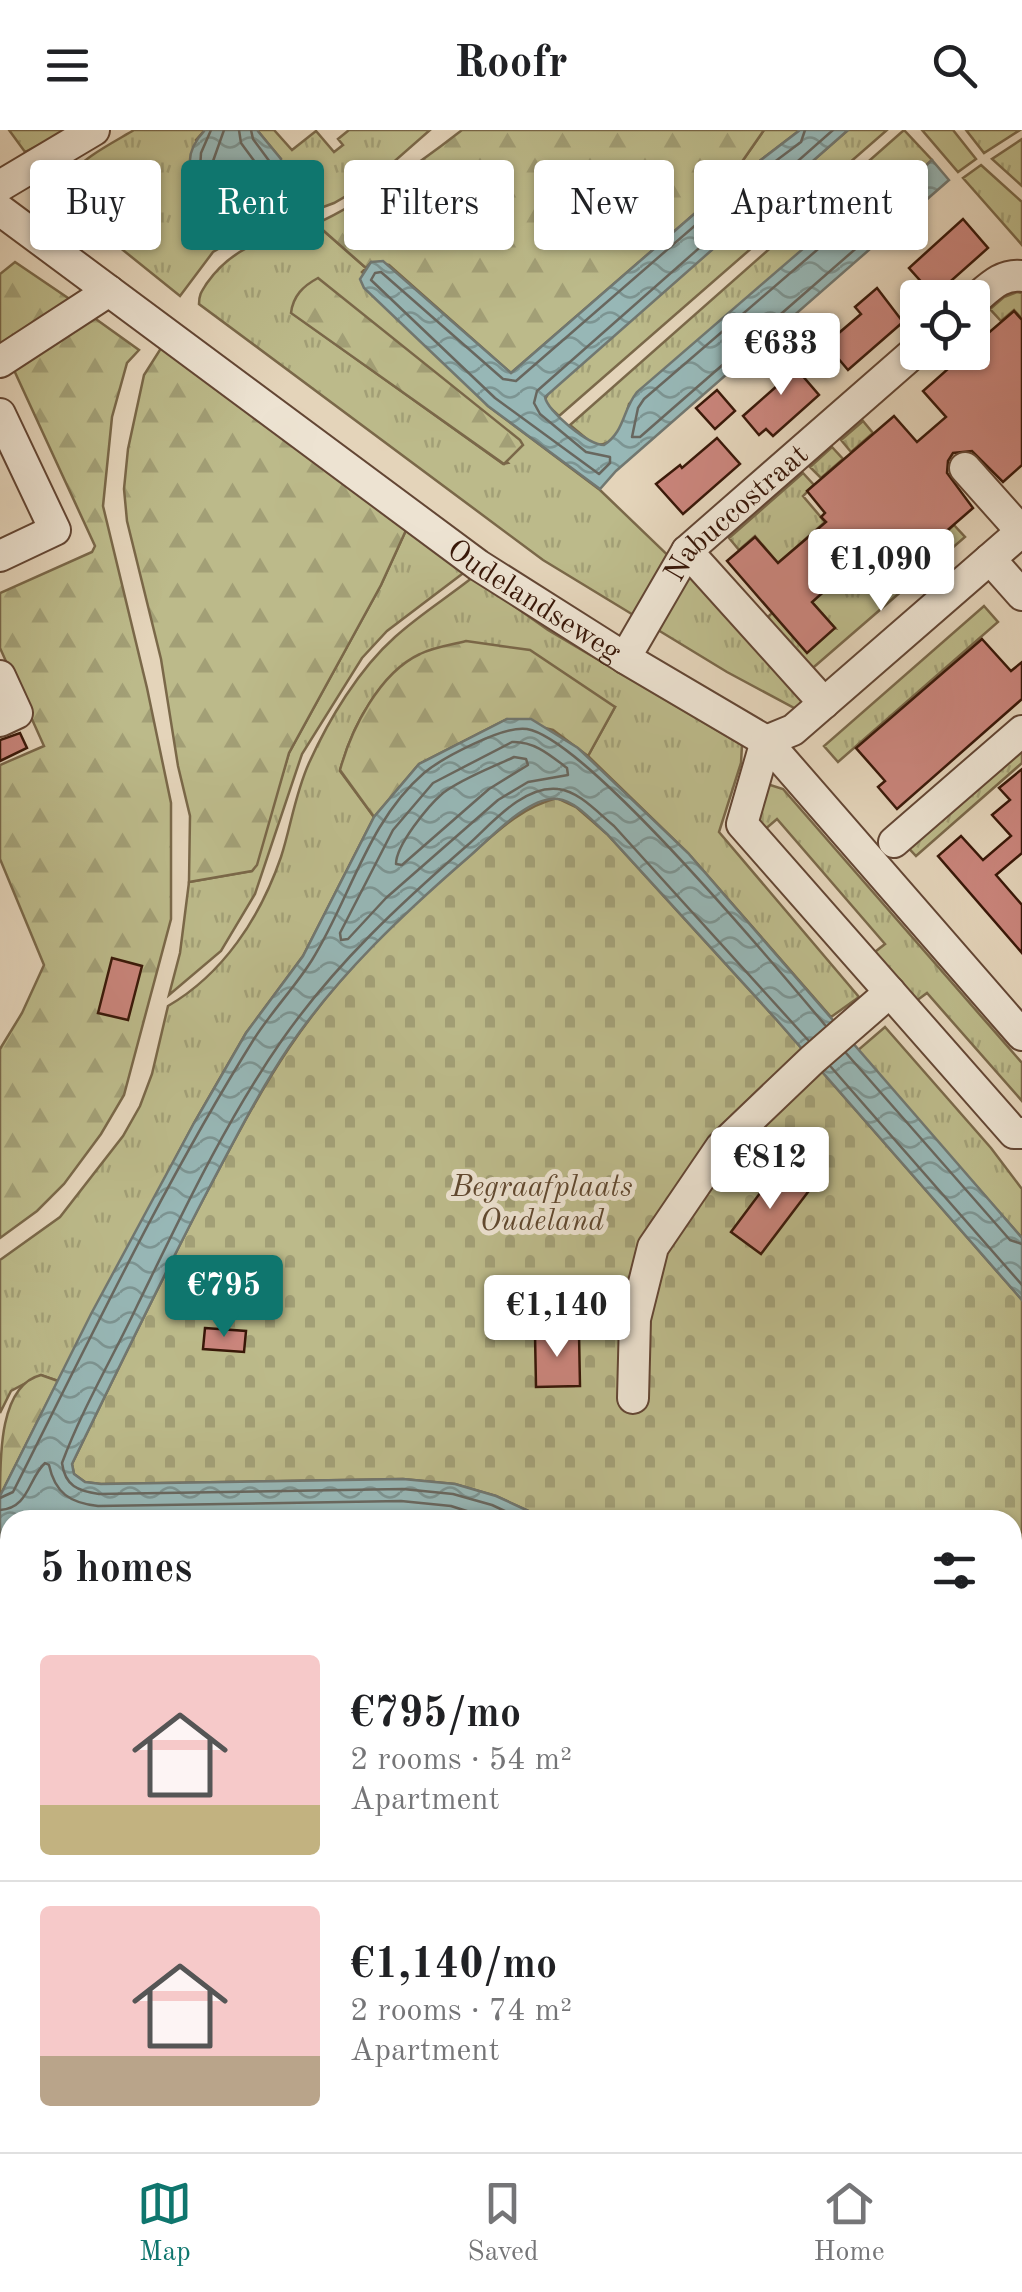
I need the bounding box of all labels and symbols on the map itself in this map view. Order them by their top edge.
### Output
pin: €633 [722,313,840,398]
street label: Nabuccostraat [660,439,815,587]
pin: €1,090 [800,529,962,614]
street label: Oudelandseweg [441,535,626,668]
pin: €812 [711,1127,829,1212]
park label: Begraafplaats Oudeland [450,1173,633,1237]
pin: €795 [165,1255,283,1340]
pin: €1,140 [476,1275,638,1360]

